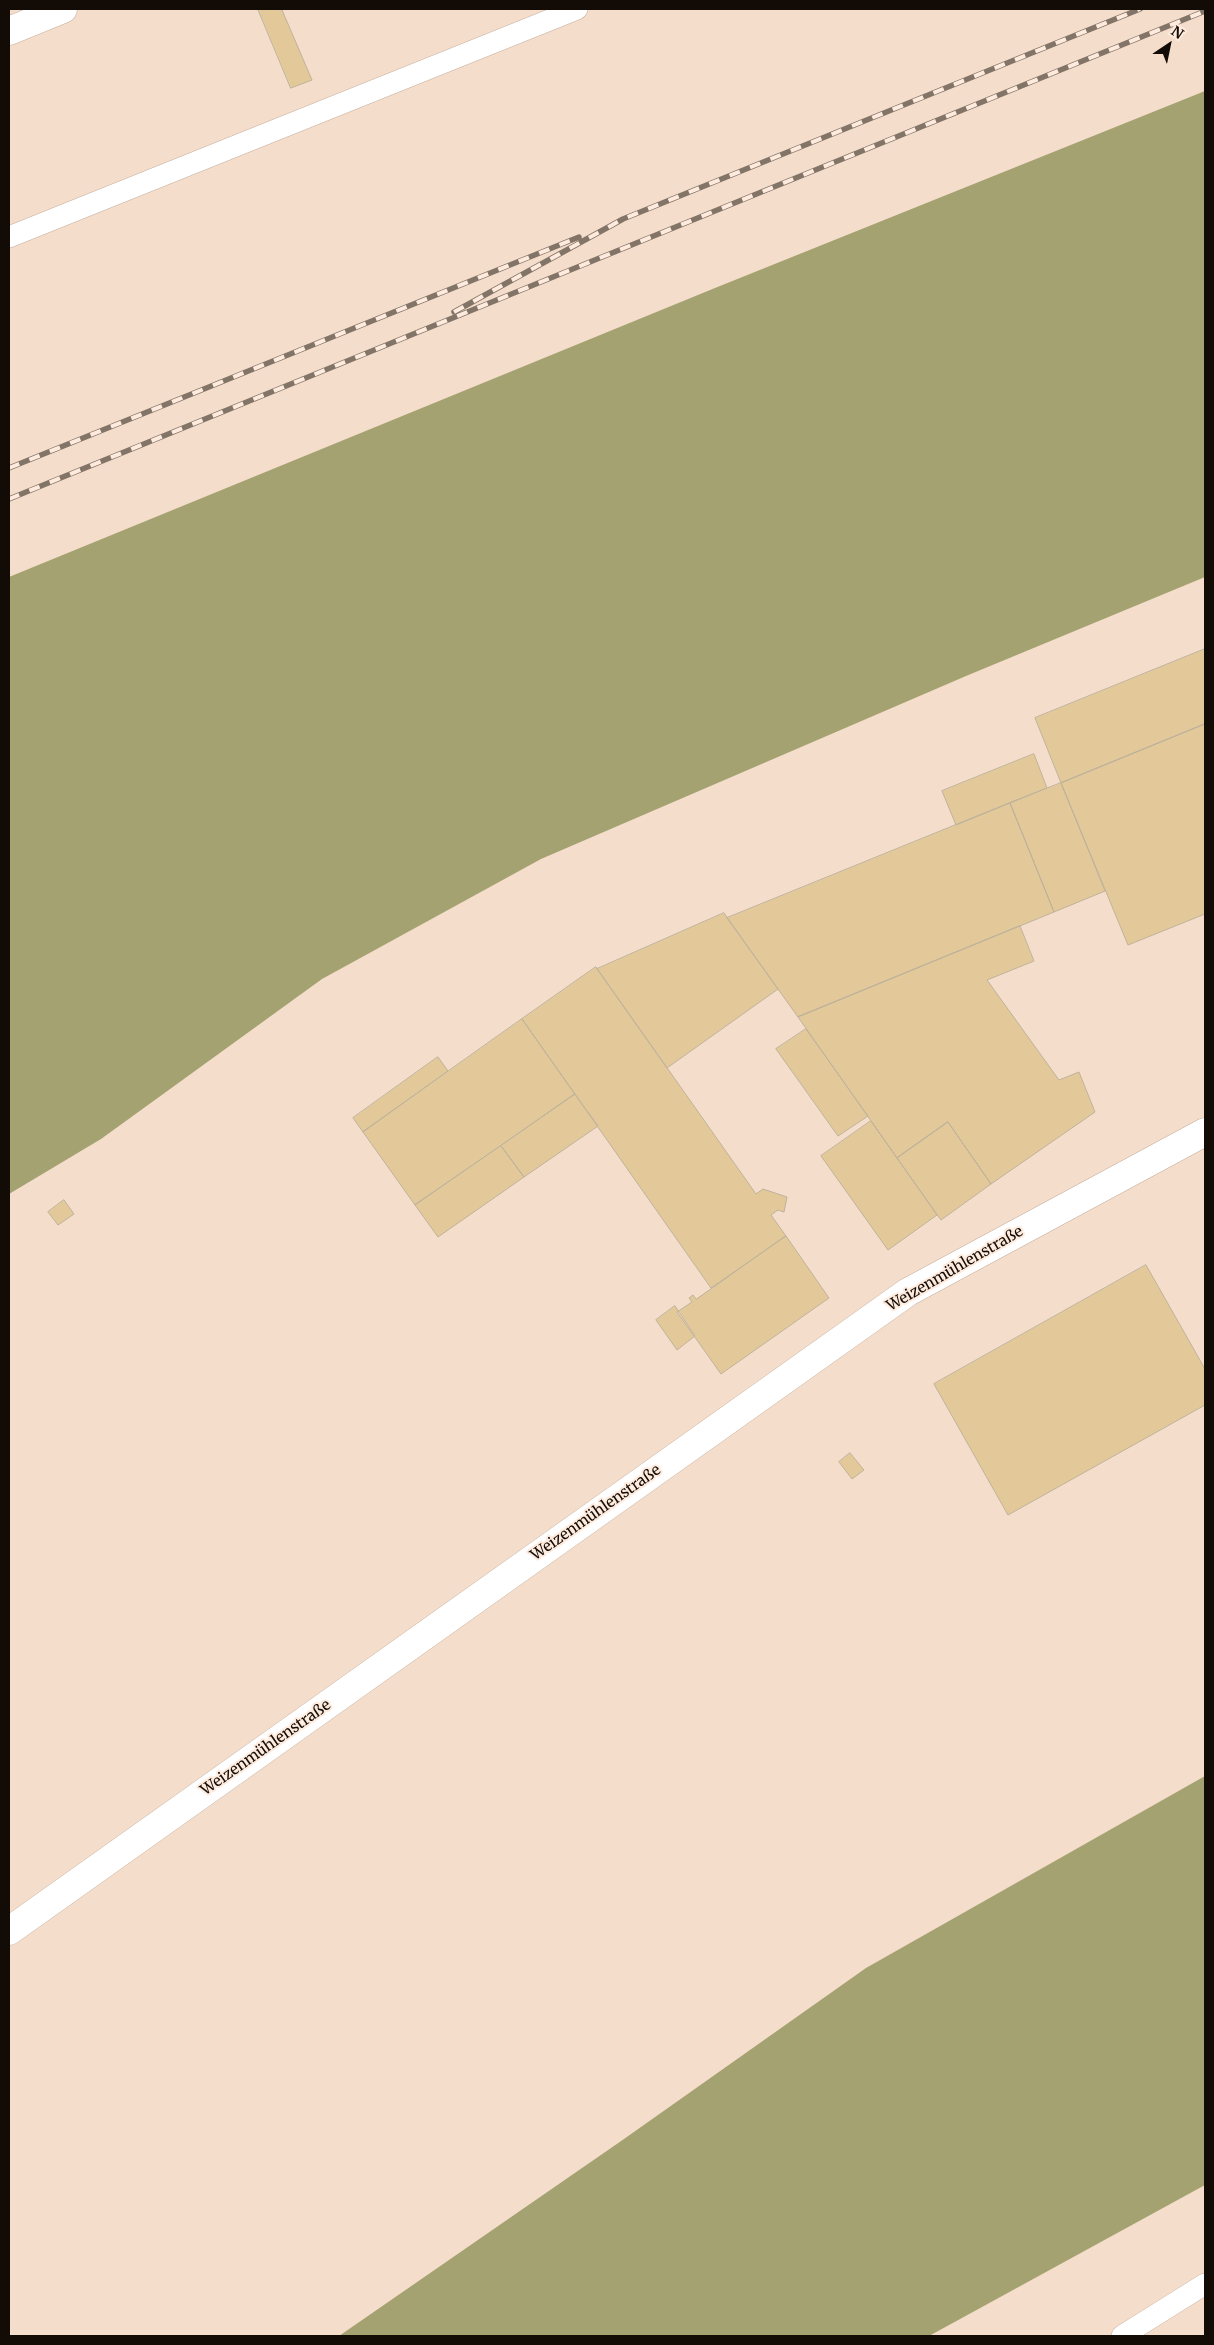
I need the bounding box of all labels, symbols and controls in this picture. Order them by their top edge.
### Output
north arrow [1144,20,1194,70]
text: N [1168,22,1187,43]
street label: Weizenmühlenstraße [884,1223,1026,1315]
street label: Weizenmühlenstraße [527,1461,665,1565]
street label: Weizenmühlenstraße [197,1696,335,1800]

